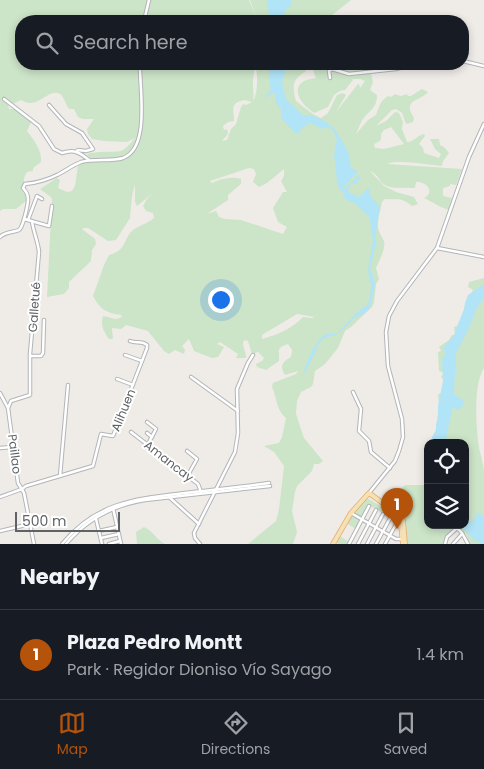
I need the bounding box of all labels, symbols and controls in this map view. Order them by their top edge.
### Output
search box [15,15,469,70]
icon: search [33,29,61,57]
text: Search here [73,29,187,56]
street label: Galletué [24,281,44,333]
your location [208,287,234,313]
street label: Alihuen [107,386,139,434]
street label: Paillao [4,433,26,475]
street label: Amancay [141,436,197,486]
map controls [424,439,469,529]
button: locate [424,439,469,484]
button: layers [424,484,469,529]
pin: 1 [381,488,413,529]
scale bar [15,509,120,532]
text: 500 m [22,511,67,531]
text: Nearby [20,562,100,591]
text: Plaza Pedro Montt [67,629,242,656]
text: 1 [33,643,39,666]
text: 1.4 km [416,643,464,666]
text: Park · Regidor Dioniso Vío Sayago [67,658,332,681]
tab: Map [57,709,88,760]
tab: Directions [201,709,270,760]
tab: Saved [384,709,427,760]

